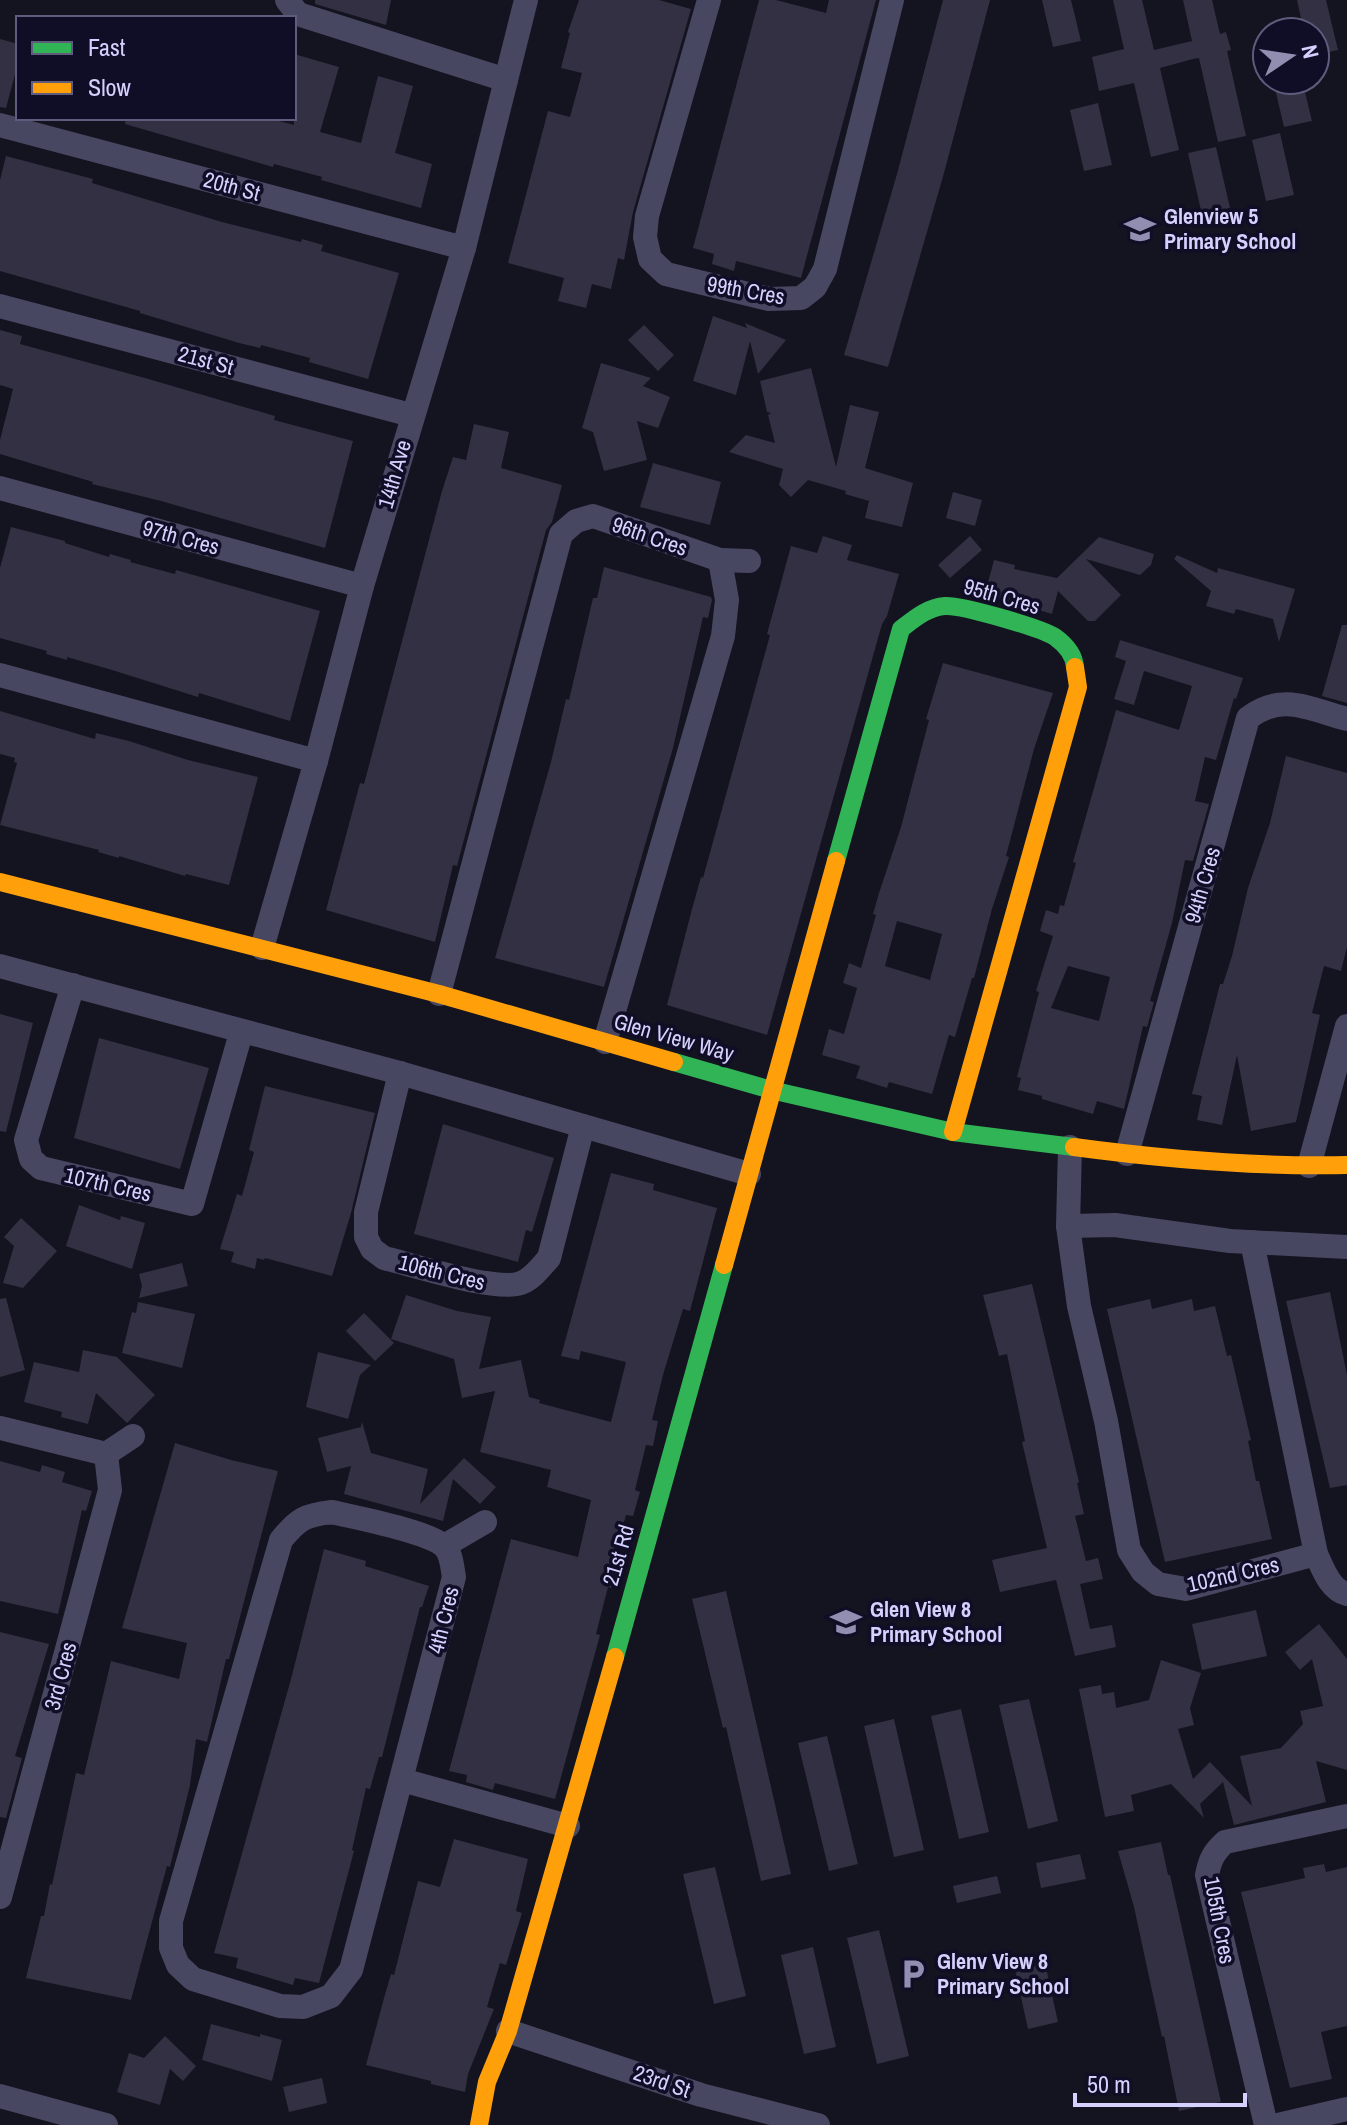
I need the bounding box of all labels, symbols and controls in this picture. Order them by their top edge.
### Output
legend [16,16,296,120]
north arrow [1251,16,1331,96]
text: Fast [88,31,126,63]
text: N [1294,42,1327,61]
text: Slow [88,71,131,103]
street label: 20th St [200,164,264,208]
place label: Glenview 5 Primary School [1164,201,1296,256]
school or university icon: Glenview 5 Primary School [1123,212,1157,246]
street label: 99th Cres [705,268,787,312]
street label: 21st St [175,338,237,382]
street label: 14th Ave [370,436,418,512]
street label: 96th Cres [608,509,692,563]
street label: 97th Cres [139,512,223,562]
street label: 95th Cres [960,571,1044,621]
street label: 94th Cres [1177,843,1227,927]
street label: Glen View Way [611,1006,737,1068]
street label: 107th Cres [62,1159,154,1209]
street label: 106th Cres [396,1247,488,1297]
street label: 21st Rd [595,1521,641,1589]
street label: 102nd Cres [1184,1549,1282,1599]
street label: 4th Cres [420,1583,466,1657]
place label: Glen View 8 Primary School [870,1594,1002,1649]
school or university icon: Glen View 8 Primary School [829,1605,863,1639]
street label: 3rd Cres [37,1639,83,1713]
street label: 105th Cres [1197,1874,1243,1966]
place label: Glenv View 8 Primary School [937,1946,1069,2001]
parking icon: Glenv View 8 Primary School [896,1957,930,1991]
street label: 23rd St [630,2057,694,2105]
scale bar [1075,2057,1245,2107]
text: 50 m [1087,2068,1131,2100]

